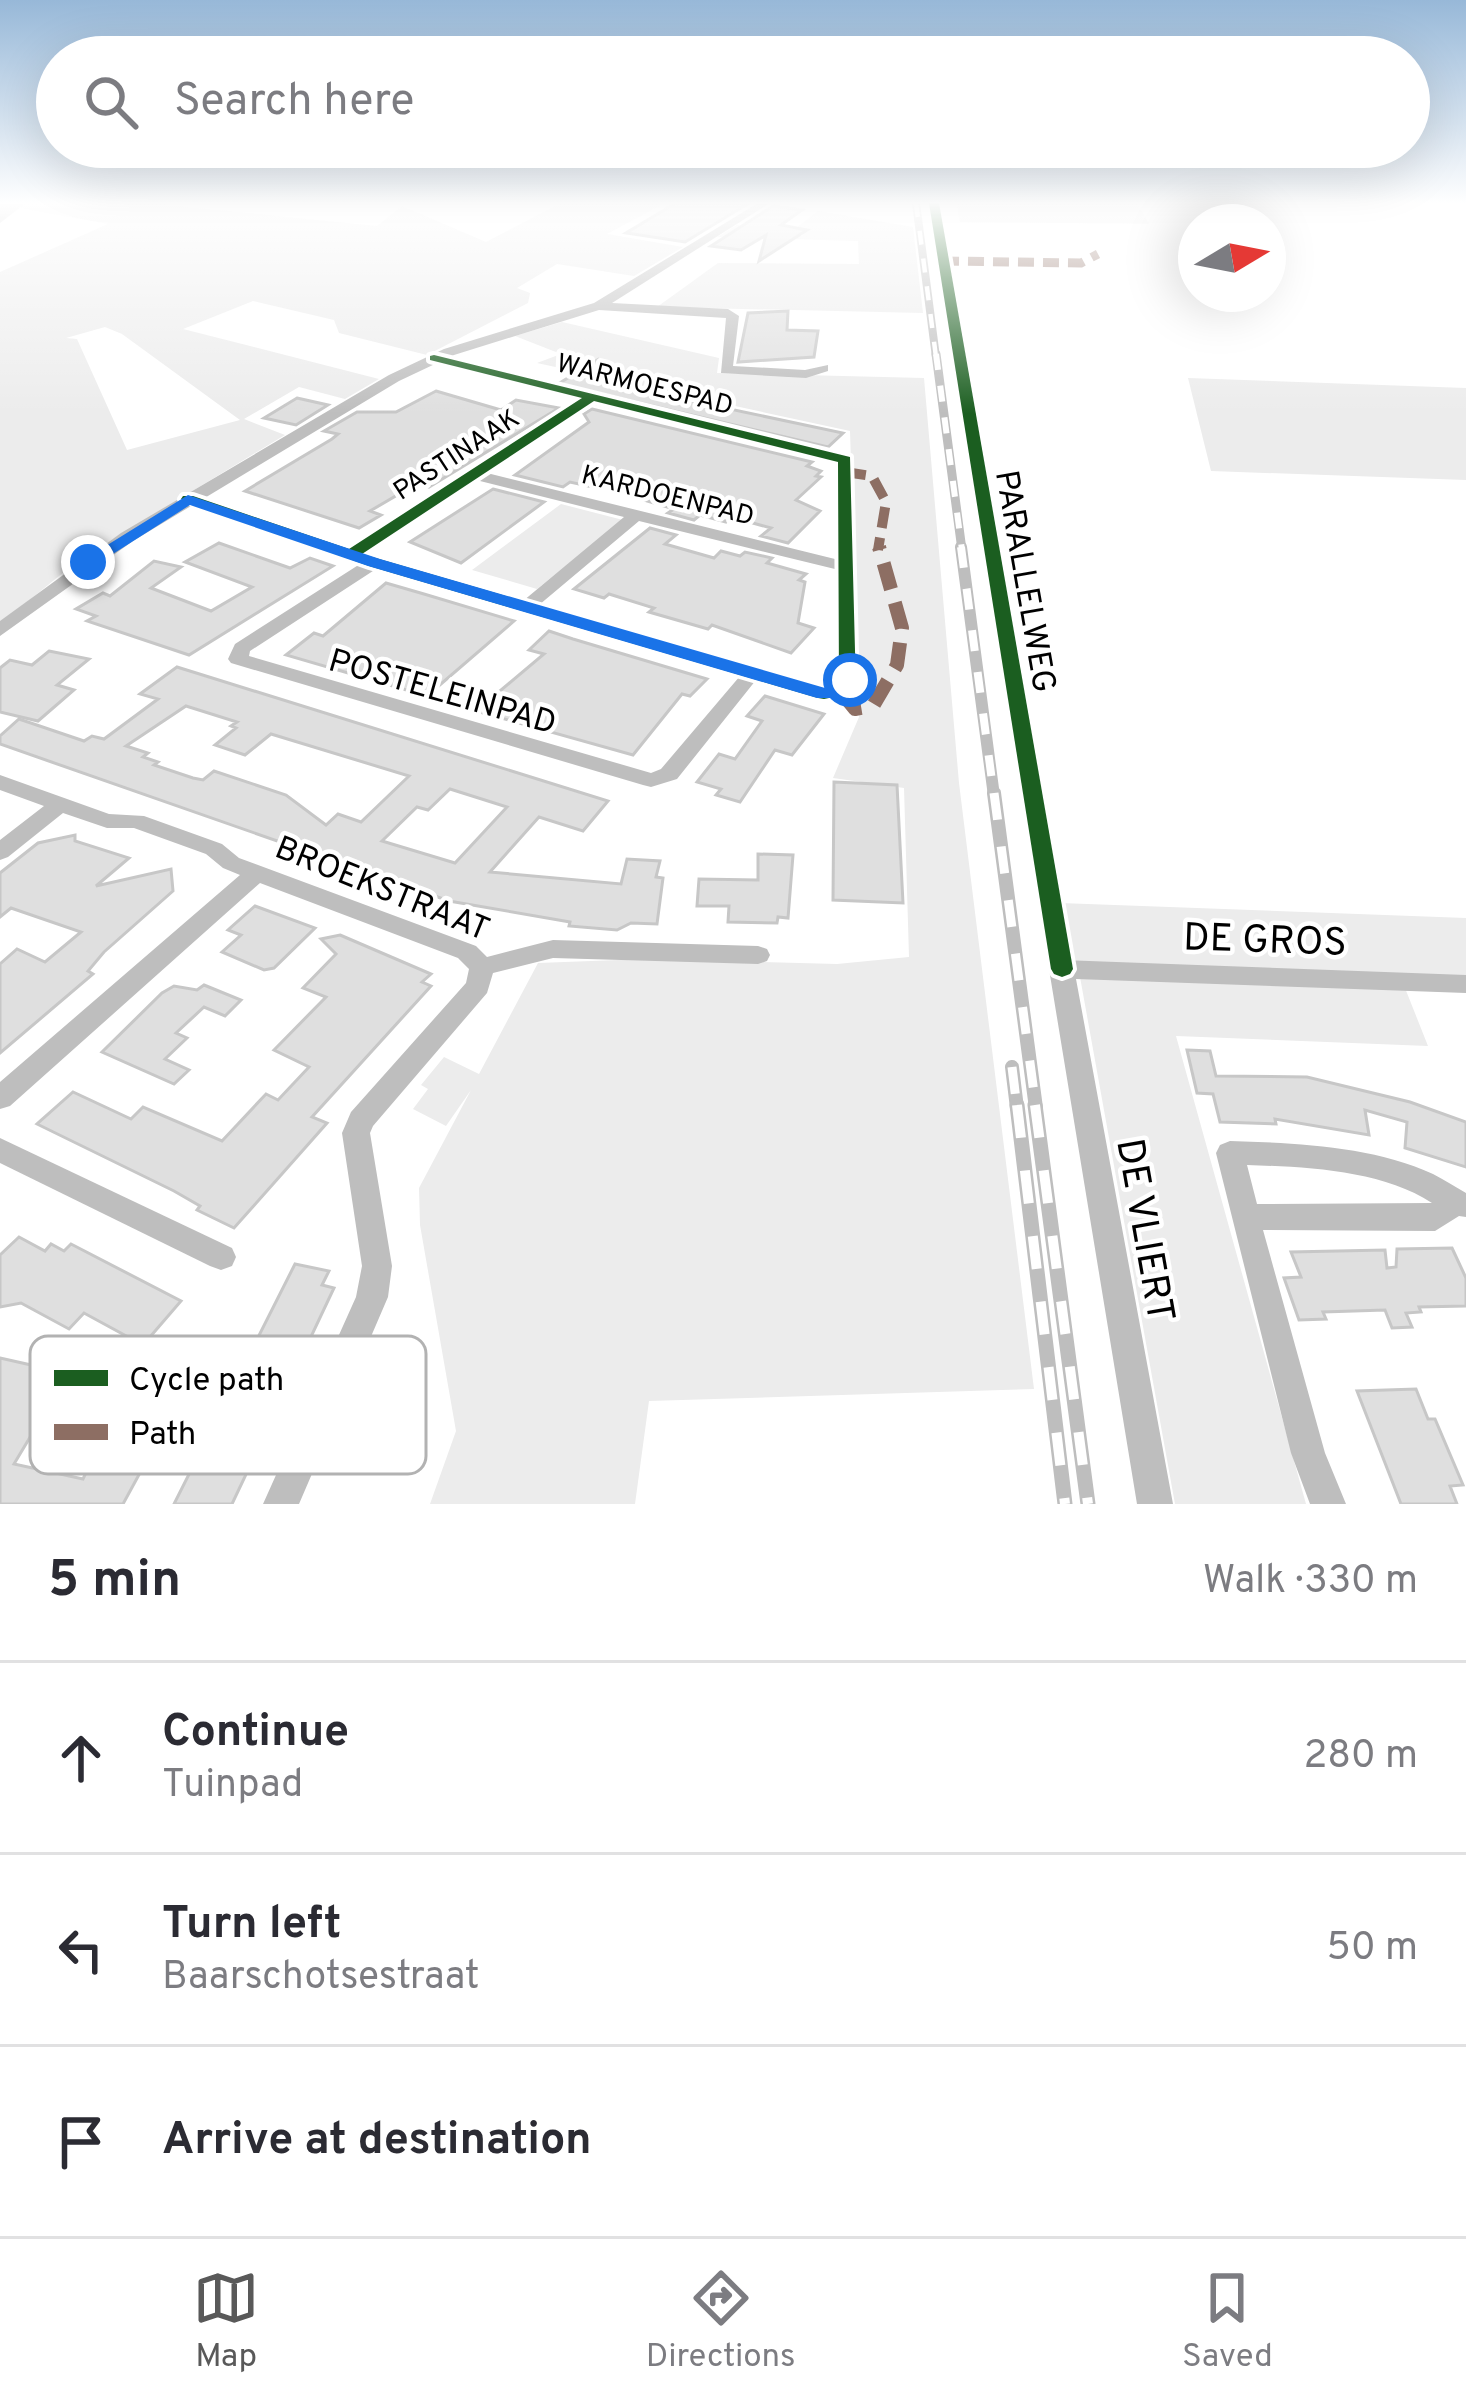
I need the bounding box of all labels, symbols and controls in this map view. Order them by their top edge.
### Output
search box [36,36,1430,168]
icon: search [78,69,144,135]
text: Search here [174,74,414,131]
north arrow [1178,204,1286,312]
street label: WARMOESPAD [553,348,736,424]
street label: PASTINAAK [388,402,527,509]
street label: KARDOENPAD [578,459,757,535]
street label: PARALLELWEG [983,467,1063,696]
route end [61,535,115,589]
street label: POSTELEINPAD [323,641,561,746]
route start [823,653,877,707]
street label: BROEKSTRAAT [268,829,495,953]
street label: DE GROS [1182,915,1347,970]
street label: DE VLIERT [1102,1135,1183,1326]
legend [30,1336,426,1474]
text: Cycle path [129,1361,284,1403]
text: Path [129,1415,196,1457]
text: 5 min [48,1550,181,1615]
text: Walk · 330 m [1203,1558,1418,1607]
text: Continue [162,1705,349,1762]
icon: ahead [48,1725,114,1791]
text: 280 m [1303,1733,1418,1782]
text: Tuinpad [162,1762,303,1811]
text: Turn left [162,1897,341,1954]
icon: left [48,1917,114,1983]
text: 50 m [1327,1925,1418,1974]
text: Baarschotsestraat [162,1954,480,2003]
icon: arrive [48,2109,114,2175]
text: Arrive at destination [162,2113,592,2170]
tab: Map [193,2265,259,2379]
tab: Directions [646,2265,796,2379]
tab: Saved [1182,2265,1273,2379]

